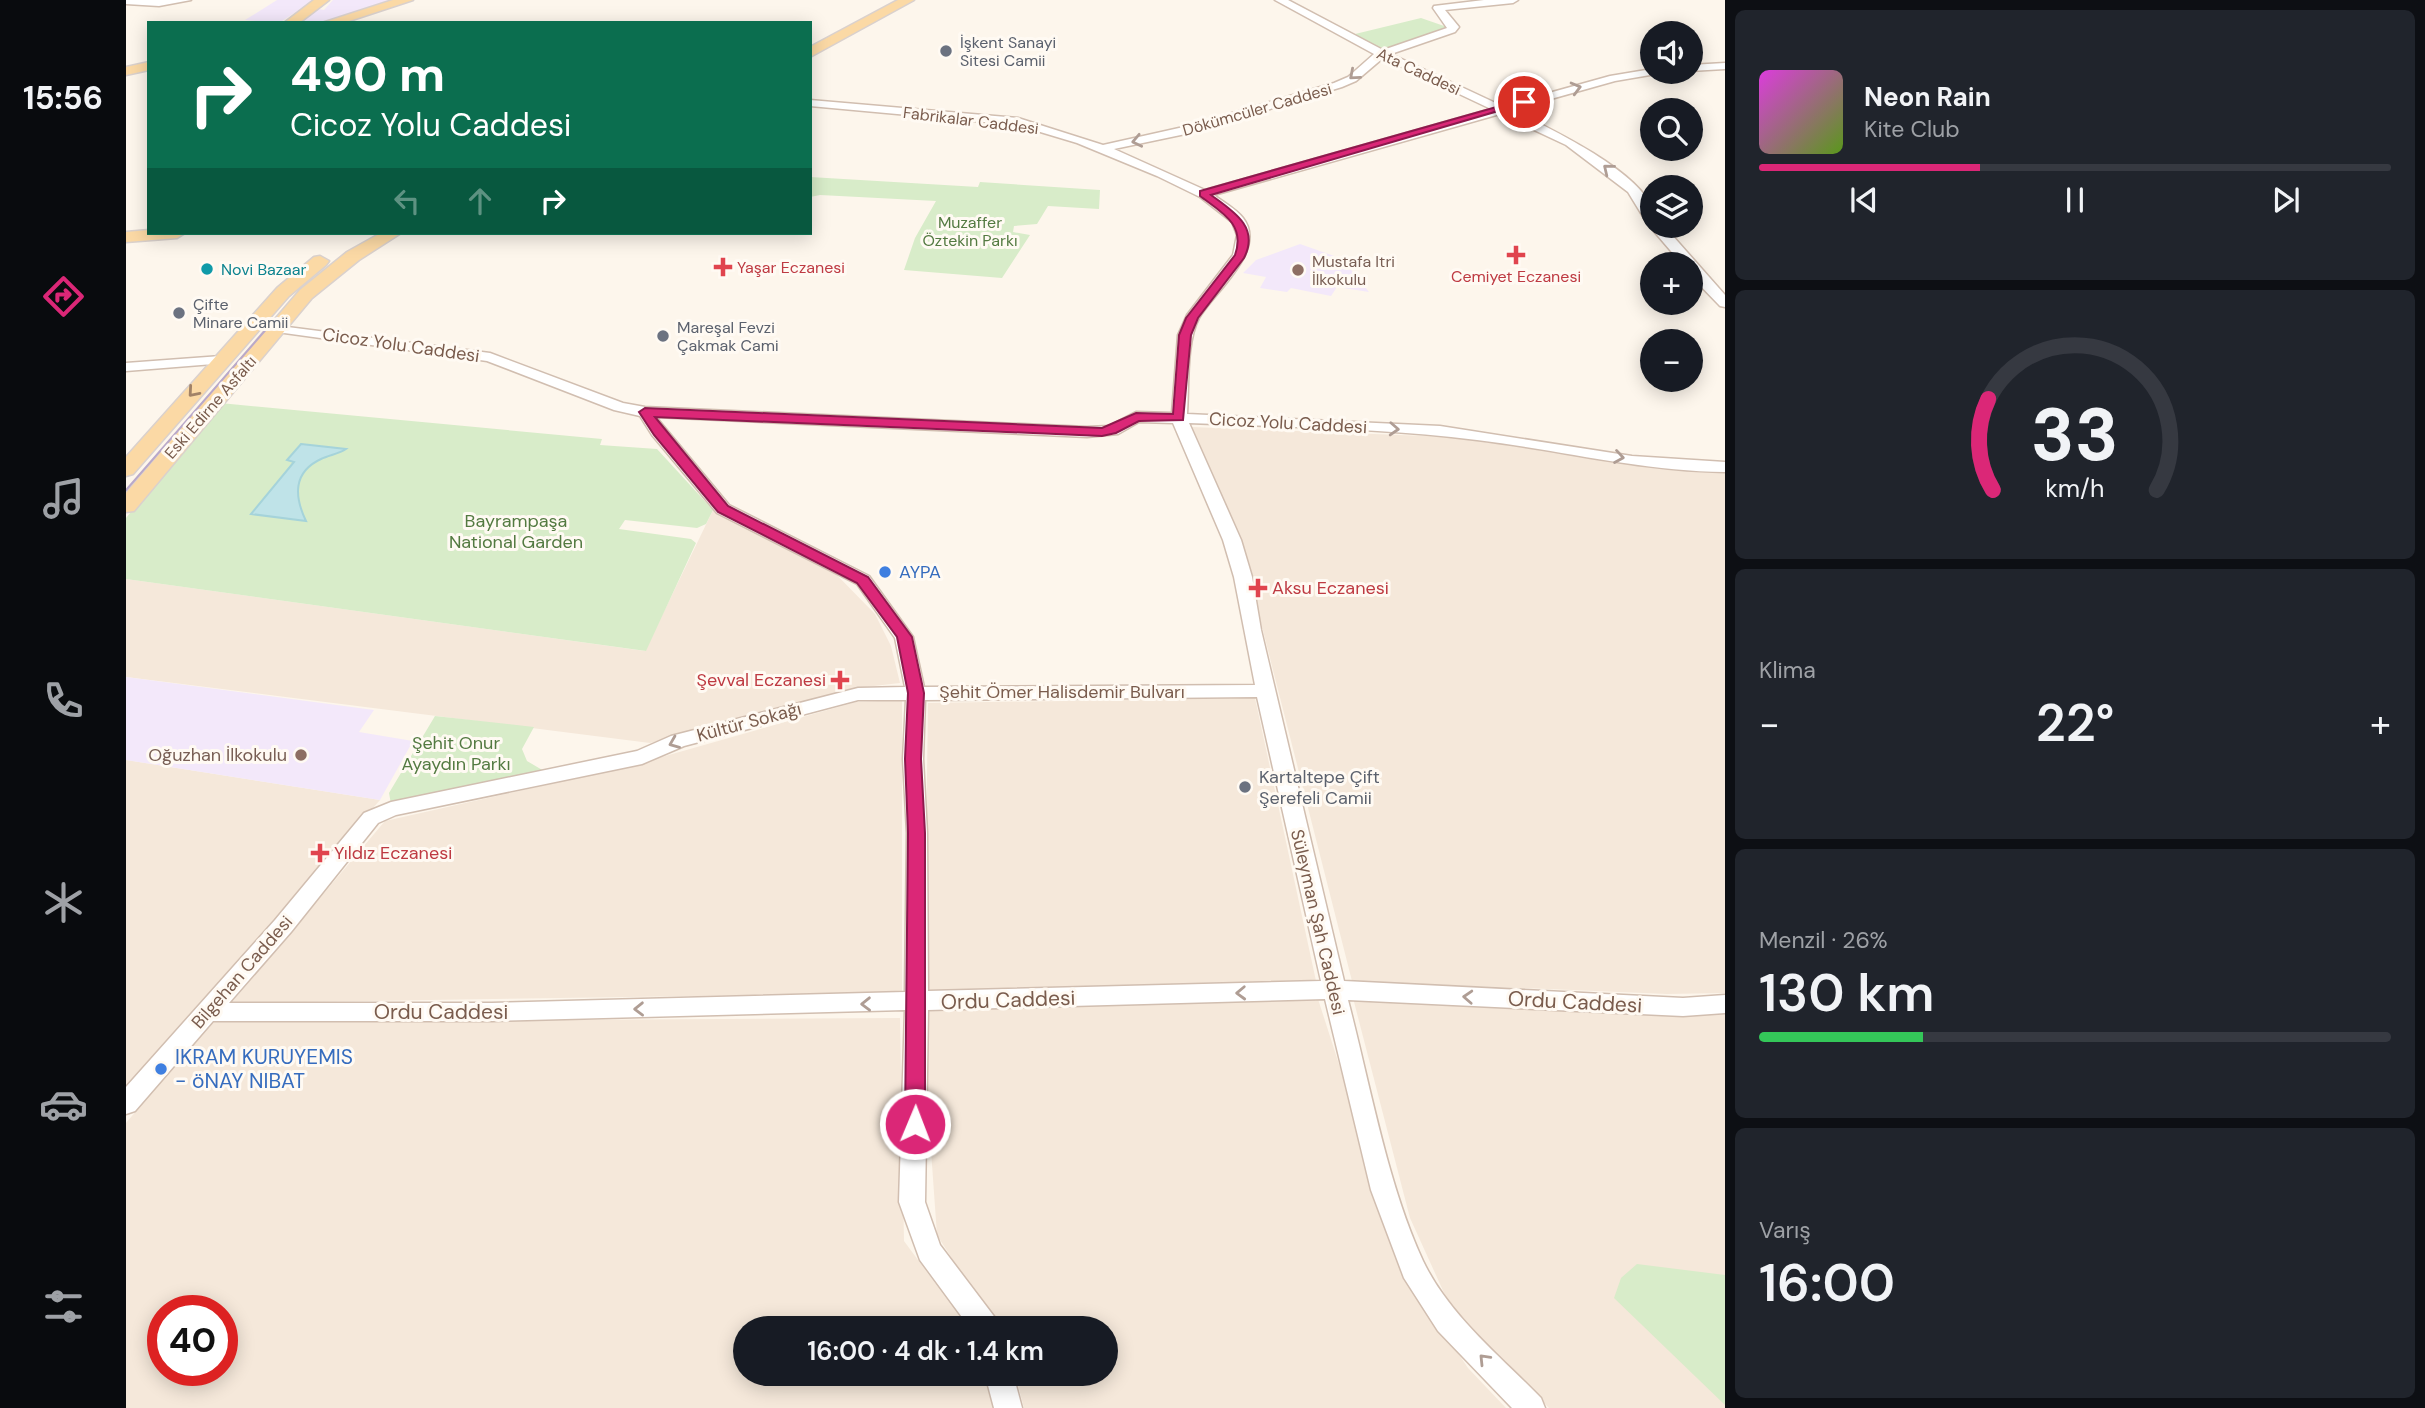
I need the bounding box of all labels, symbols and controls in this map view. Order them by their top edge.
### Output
map controls [1640,21,1703,392]
button: sound [1640,21,1703,84]
place label: İşkent Sanayi Sitesi Camii [960,32,1056,71]
text: 490 m [290,42,445,106]
marker: İşkent Sanayi Sitesi Camii [938,43,954,59]
street label: Ata Caddesi [1374,43,1464,100]
icon: right [175,49,266,140]
one-way arrow [1349,67,1362,79]
pin [1494,72,1554,132]
text: 15:56 [23,77,103,119]
street label: Dökümcüler Caddesi [1180,78,1334,141]
text: Neon Rain [1864,80,1991,114]
one-way arrow [1569,82,1581,97]
icon: arrive [1505,83,1543,121]
button: search [1640,98,1703,161]
street label: Fabrikalar Caddesi [902,102,1040,139]
text: Cicoz Yolu Caddesi [290,104,571,146]
text: Kite Club [1864,114,1960,144]
one-way arrow [1132,133,1144,148]
one-way arrow [1603,165,1615,178]
button: layers [1640,175,1703,238]
icon: previous [1845,181,1883,219]
icon: pause [2056,181,2094,219]
icon: next [2267,181,2305,219]
icon: left [388,182,426,220]
icon: ahead [461,182,499,220]
icon: right [534,182,572,220]
park label: Muzaffer Öztekin Parkı [922,212,1018,251]
marker: Cemiyet Eczanesi [1508,247,1524,263]
place label: Mustafa Itri İlkokulu [1312,251,1395,290]
button: + [1640,252,1703,315]
place label: Yaşar Eczanesi [737,257,845,278]
place label: Novi Bazaar [221,259,306,280]
marker: Yaşar Eczanesi [715,259,731,275]
marker: Novi Bazaar [199,261,215,277]
marker: Mustafa Itri İlkokulu [1290,262,1306,278]
place label: Cemiyet Eczanesi [1451,266,1581,287]
icon: directions [39,272,88,321]
place label: Çifte Minare Camii [193,294,288,333]
marker: Çifte Minare Camii [171,305,187,321]
place label: Mareşal Fevzi Çakmak Cami [677,317,779,356]
street label: Cicoz Yolu Caddesi [321,322,481,368]
marker: Mareşal Fevzi Çakmak Cami [655,328,671,344]
button: − [1640,329,1703,392]
street label: Eski Edirne Asfaltı [160,351,261,463]
one-way arrow [189,384,201,397]
text: 33 [2031,389,2119,484]
street label: Cicoz Yolu Caddesi [1208,407,1368,439]
one-way arrow [1388,421,1399,436]
one-way arrow [1613,449,1625,464]
text: km/h [2045,472,2105,505]
icon: music [39,474,88,523]
park label: Bayrampaşa National Garden [449,509,583,554]
place label: AYPA [899,560,941,584]
marker: AYPA [877,564,893,580]
place label: Aksu Eczanesi [1272,576,1389,600]
marker: Aksu Eczanesi [1250,580,1266,596]
text: Klima [1759,655,1816,685]
place label: Şevval Eczanesi [696,668,826,692]
marker: Şevval Eczanesi [832,672,848,688]
icon: phone [39,676,88,725]
street label: Şehit Ömer Halisdemir Bulvarı [939,680,1185,704]
text: 22° [2036,689,2114,757]
street label: Kültür Sokağı [694,697,804,747]
text: − [1759,699,1780,749]
text: + [2370,699,2391,749]
park label: Şehit Onur Ayaydın Parkı [402,731,511,776]
one-way arrow [669,735,681,749]
place label: Oğuzhan İlkokulu [148,743,287,767]
marker: Oğuzhan İlkokulu [293,747,309,763]
place label: Kartaltepe Çift Şerefeli Camii [1259,765,1380,810]
marker: Kartaltepe Çift Şerefeli Camii [1237,779,1253,795]
street label: Süleyman Şah Caddesi [1285,827,1351,1017]
place label: Yıldız Eczanesi [334,841,452,865]
marker: Yıldız Eczanesi [312,845,328,861]
icon: climate [39,878,88,927]
street label: Bilgehan Caddesi [186,910,298,1034]
text: Menzil · 26% [1759,925,1888,955]
text: 130 km [1759,959,1934,1027]
street label: Ordu Caddesi [940,984,1076,1016]
one-way arrow [1235,985,1245,1001]
street label: Ordu Caddesi [1507,985,1643,1019]
one-way arrow [1462,989,1473,1004]
one-way arrow [860,996,871,1011]
street label: Ordu Caddesi [374,998,508,1026]
one-way arrow [633,1001,644,1016]
place label: IKRAM KURUYEMIS - öNAY NIBAT [175,1043,353,1095]
marker: IKRAM KURUYEMIS - öNAY NIBAT [153,1061,169,1077]
icon: car [39,1080,88,1129]
position arrow [878,1087,952,1161]
text: Varış [1759,1215,1811,1245]
text: 16:00 [1759,1249,1895,1317]
icon: filters [39,1282,88,1331]
speed limit sign: 40 [147,1295,238,1386]
text: 16:00 · 4 dk · 1.4 km [807,1334,1044,1368]
one-way arrow [1480,1354,1493,1367]

